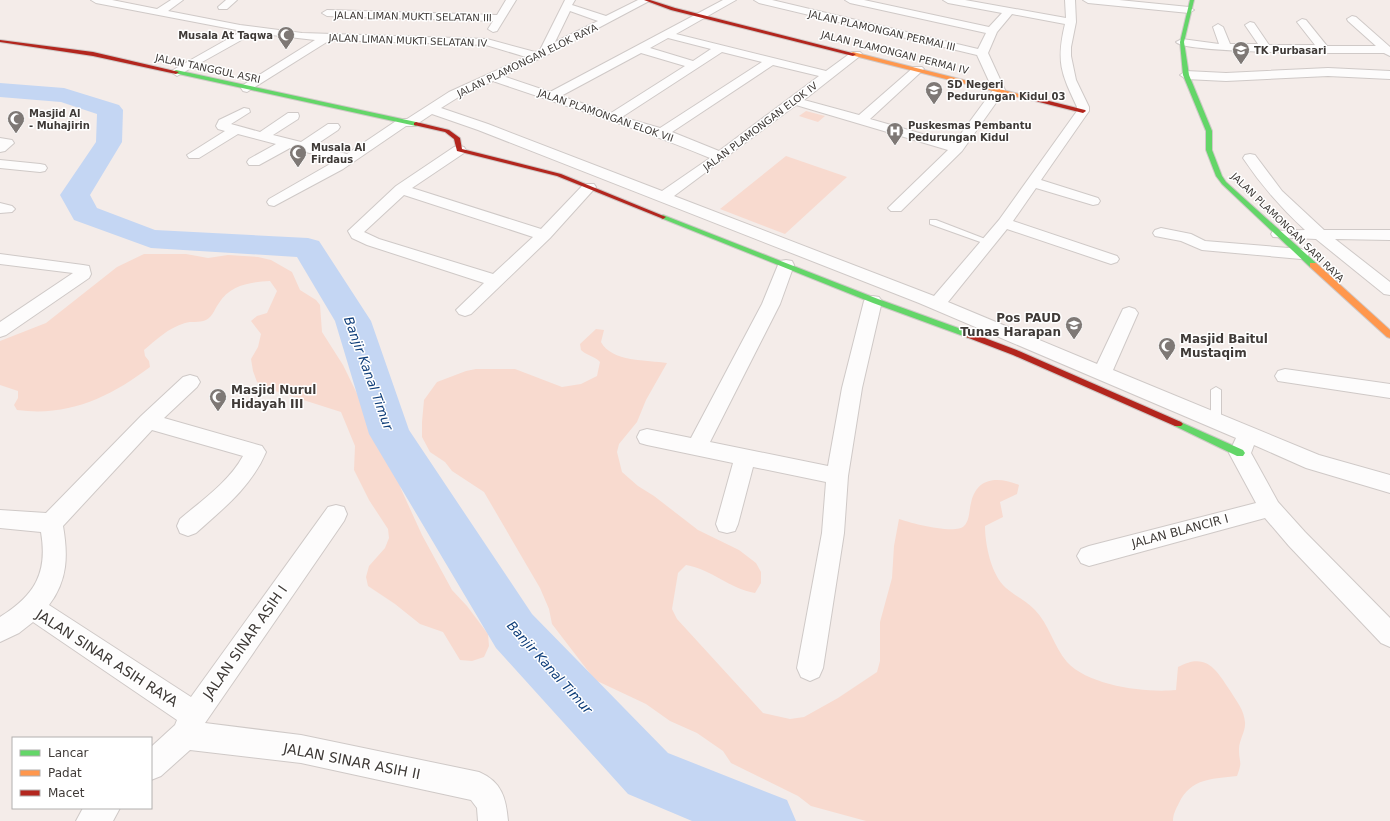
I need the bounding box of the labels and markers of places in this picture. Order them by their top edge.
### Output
mosque icon: Musala At Taqwa [276,25,296,50]
place label: Musala At Taqwa [178,30,273,41]
school or university icon: TK Purbasari [1231,40,1251,65]
place label: TK Purbasari [1254,45,1326,56]
place label: SD Negeri Pedurungan Kidul 03 [947,79,1065,102]
school or university icon: SD Negeri Pedurungan Kidul 03 [924,80,944,105]
place label: Masjid Al - Muhajirin [29,108,90,131]
mosque icon: Masjid Al - Muhajirin [6,109,26,134]
place label: Puskesmas Pembantu Pedurungan Kidul [908,120,1032,143]
hospital icon: Puskesmas Pembantu Pedurungan Kidul [885,121,905,146]
place label: Musala Al Firdaus [311,142,366,165]
mosque icon: Musala Al Firdaus [288,143,308,168]
place label: Pos PAUD Tunas Harapan [960,311,1061,339]
school or university icon: Pos PAUD Tunas Harapan [1064,315,1084,340]
place label: Masjid Baitul Mustaqim [1180,332,1268,360]
mosque icon: Masjid Baitul Mustaqim [1157,336,1177,361]
place label: Masjid Nurul Hidayah III [231,383,316,411]
mosque icon: Masjid Nurul Hidayah III [208,387,228,412]

